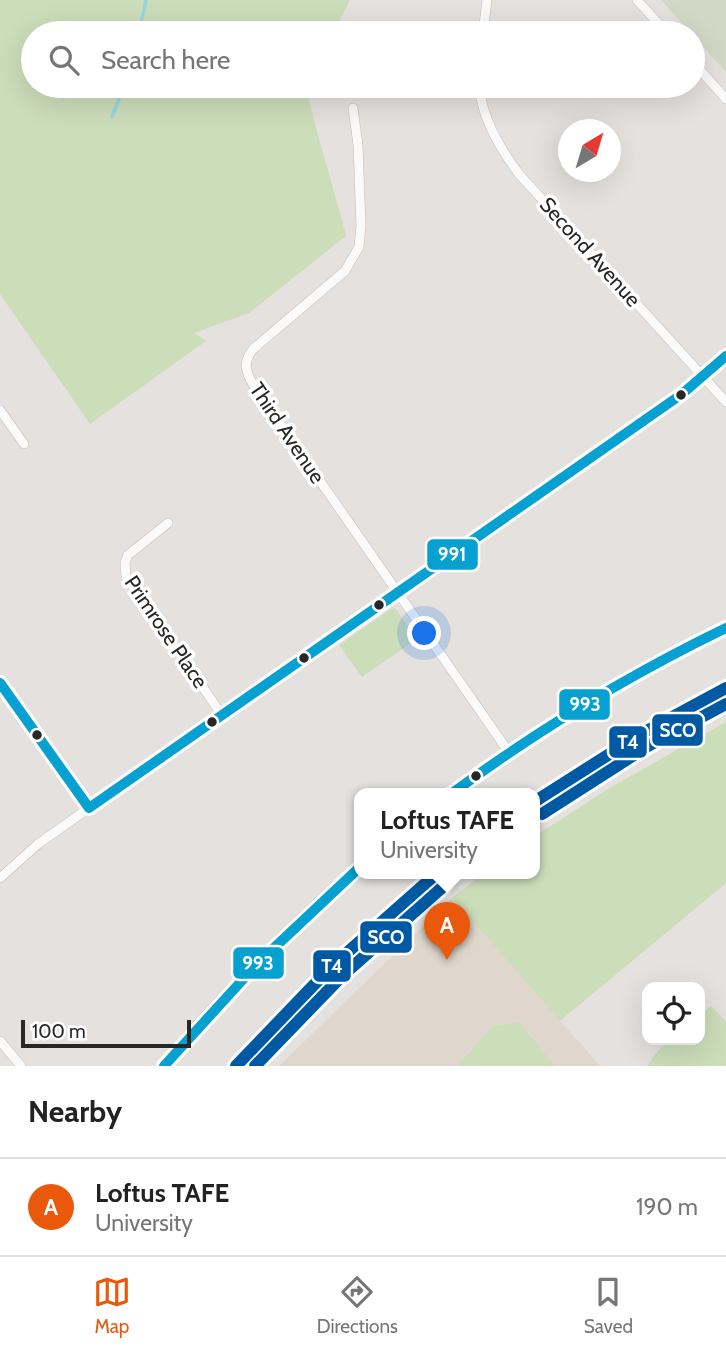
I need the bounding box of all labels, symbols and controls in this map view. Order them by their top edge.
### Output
search box [21,21,705,98]
icon: search [45,41,83,79]
text: Search here [101,44,230,76]
north arrow [558,119,621,182]
street label: Second Avenue [535,192,646,312]
street label: Third Avenue [245,378,330,488]
unlabelled marker [674,388,688,402]
line badge: 991 [426,538,479,571]
text: 991 [438,543,466,566]
street label: Primrose Place [120,571,213,693]
unlabelled marker [372,598,386,612]
your location [407,616,441,650]
unlabelled marker [297,651,311,665]
line badge: 993 [558,688,611,721]
text: 993 [569,693,601,716]
line badge: SCO [651,713,704,747]
unlabelled marker [205,715,219,729]
text: SCO [660,719,696,742]
line badge: T4 [608,725,648,759]
unlabelled marker [30,728,44,742]
text: T4 [617,731,639,754]
unlabelled marker [469,769,483,783]
popup [354,788,540,879]
text: Loftus TAFE [380,804,514,836]
text: University [380,836,478,864]
pin: A [424,902,470,960]
line badge: SCO [359,920,413,954]
text: SCO [368,926,404,949]
line badge: 993 [232,946,285,980]
line badge: T4 [312,949,352,983]
text: 993 [242,952,274,975]
text: T4 [321,955,343,978]
map controls [642,982,705,1045]
button: locate [642,982,705,1045]
scale bar [21,1017,191,1049]
text: 100 m [32,1020,86,1043]
text: Nearby [28,1093,122,1130]
text: Loftus TAFE [95,1177,229,1209]
text: A [44,1193,58,1221]
text: 190 m [636,1193,698,1221]
text: University [95,1209,193,1237]
tab: Map [93,1273,131,1338]
tab: Directions [317,1273,398,1338]
tab: Saved [584,1273,633,1338]

